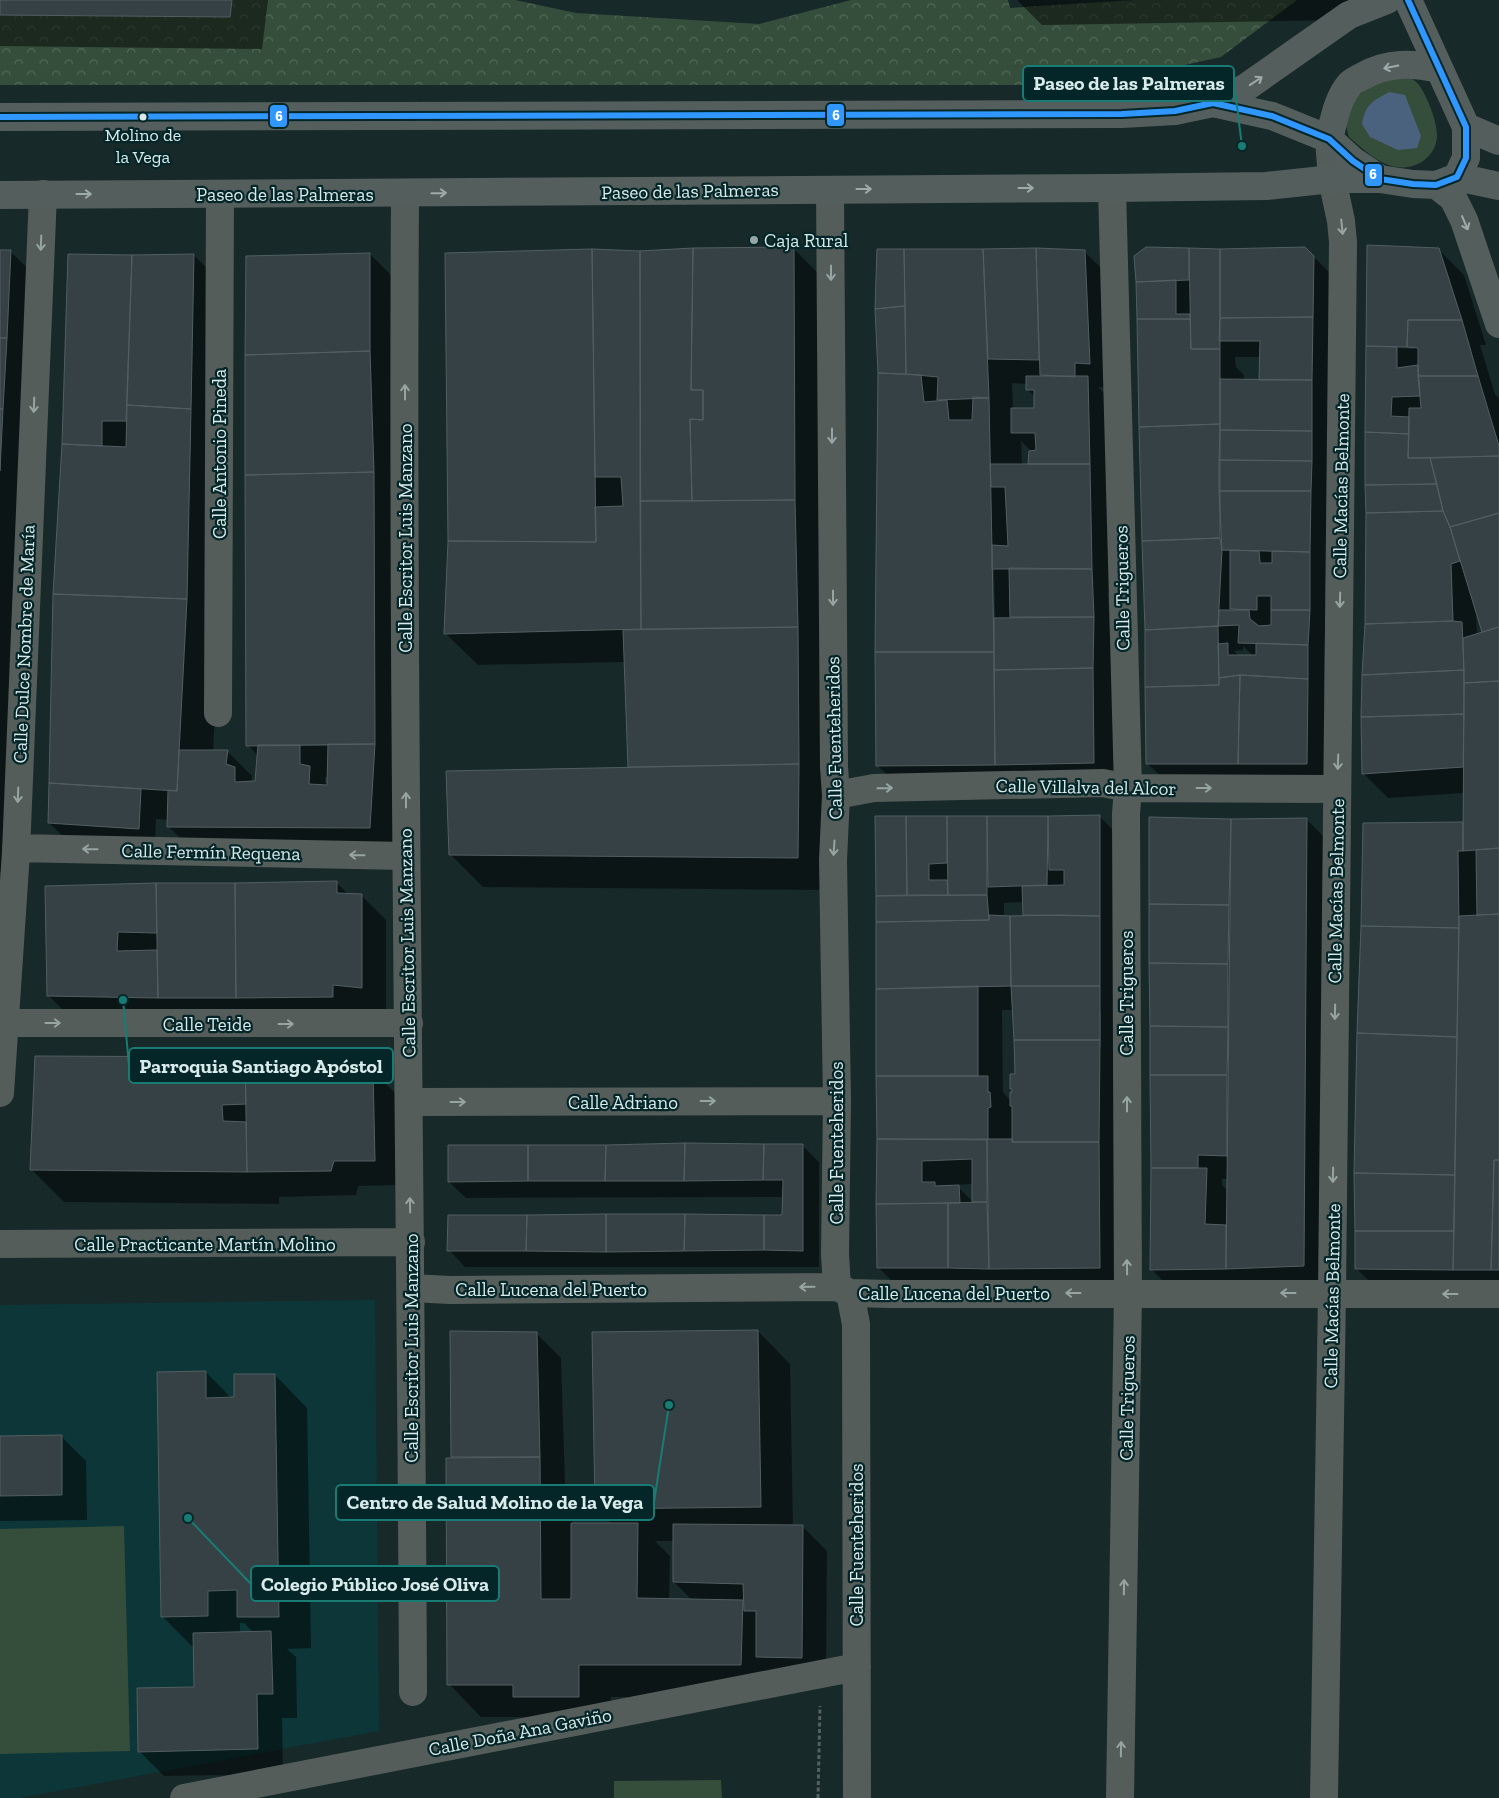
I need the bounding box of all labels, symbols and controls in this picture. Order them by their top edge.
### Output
one-way arrow [1384,62,1400,72]
callout: Paseo de las Palmeras [1023,66,1234,101]
text: Paseo de las Palmeras [1033,71,1225,95]
one-way arrow [1249,75,1263,86]
line badge: 6 [826,103,845,127]
line badge: 6 [269,104,288,128]
text: 6 [832,107,840,124]
text: 6 [275,108,283,125]
marker: Molino de la Vega [138,112,148,122]
place label: Molino de la Vega [105,124,181,168]
line badge: 6 [1364,163,1383,187]
text: 6 [1369,166,1377,183]
street label: Paseo de las Palmeras [601,178,779,204]
street label: Paseo de las Palmeras [196,183,374,206]
one-way arrow [1018,183,1034,193]
one-way arrow [855,184,871,194]
one-way arrow [430,188,446,198]
one-way arrow [75,189,91,199]
one-way arrow [1460,215,1470,230]
one-way arrow [1337,219,1347,235]
place label: Caja Rural [764,229,848,252]
one-way arrow [37,234,46,250]
marker: Caja Rural [748,234,760,246]
one-way arrow [826,265,836,281]
street label: Calle Antonio Pineda [208,369,231,539]
one-way arrow [400,384,410,400]
street label: Calle Macías Belmonte [1328,393,1354,579]
one-way arrow [30,397,39,413]
street label: Calle Escritor Luis Manzano [394,423,417,653]
one-way arrow [827,427,837,443]
street label: Calle Dulce Nombre de María [8,524,40,764]
street label: Calle Trigueros [1109,525,1135,651]
one-way arrow [828,590,838,606]
one-way arrow [1335,591,1345,607]
street label: Calle Fuenteheridos [821,656,847,820]
one-way arrow [1333,754,1343,770]
street label: Calle Villalva del Alcor [995,774,1177,800]
one-way arrow [876,783,892,793]
one-way arrow [1196,783,1212,793]
one-way arrow [13,786,23,802]
one-way arrow [401,792,411,808]
street label: Calle Macías Belmonte [1323,798,1349,984]
street label: Calle Escritor Luis Manzano [393,828,420,1058]
street label: Calle Fermín Requena [121,839,301,865]
one-way arrow [830,840,839,856]
one-way arrow [82,845,98,854]
one-way arrow [349,850,366,860]
street label: Calle Trigueros [1115,930,1138,1056]
one-way arrow [1330,1004,1340,1020]
street label: Calle Teide [163,1013,251,1036]
one-way arrow [44,1018,61,1028]
one-way arrow [277,1019,293,1029]
callout: Parroquia Santiago Apóstol [129,1048,393,1083]
text: Parroquia Santiago Apóstol [139,1054,383,1078]
street label: Calle Fuenteheridos [825,1061,848,1225]
street label: Calle Adriano [568,1091,678,1114]
one-way arrow [700,1096,716,1106]
one-way arrow [450,1097,466,1107]
one-way arrow [1122,1097,1132,1113]
one-way arrow [1328,1166,1338,1183]
one-way arrow [405,1197,415,1213]
street label: Calle Macías Belmonte [1319,1203,1345,1389]
street label: Calle Practicante Martín Molino [74,1233,336,1256]
street label: Calle Escritor Luis Manzano [400,1233,423,1463]
one-way arrow [1122,1259,1132,1276]
street label: Calle Lucena del Puerto [455,1278,647,1301]
street label: Calle Lucena del Puerto [858,1282,1050,1305]
one-way arrow [799,1283,815,1292]
one-way arrow [1065,1288,1082,1298]
one-way arrow [1280,1288,1296,1298]
one-way arrow [1443,1289,1459,1299]
street label: Calle Trigueros [1114,1335,1140,1461]
street label: Calle Fuenteheridos [845,1463,868,1627]
callout: Centro de Salud Molino de la Vega [336,1485,654,1520]
text: Centro de Salud Molino de la Vega [347,1490,643,1514]
callout: Colegio Público José Oliva [251,1566,499,1601]
text: Colegio Público José Oliva [261,1572,489,1596]
one-way arrow [1119,1579,1129,1596]
street label: Calle Doña Ana Gaviño [427,1703,614,1761]
one-way arrow [1116,1742,1126,1758]

